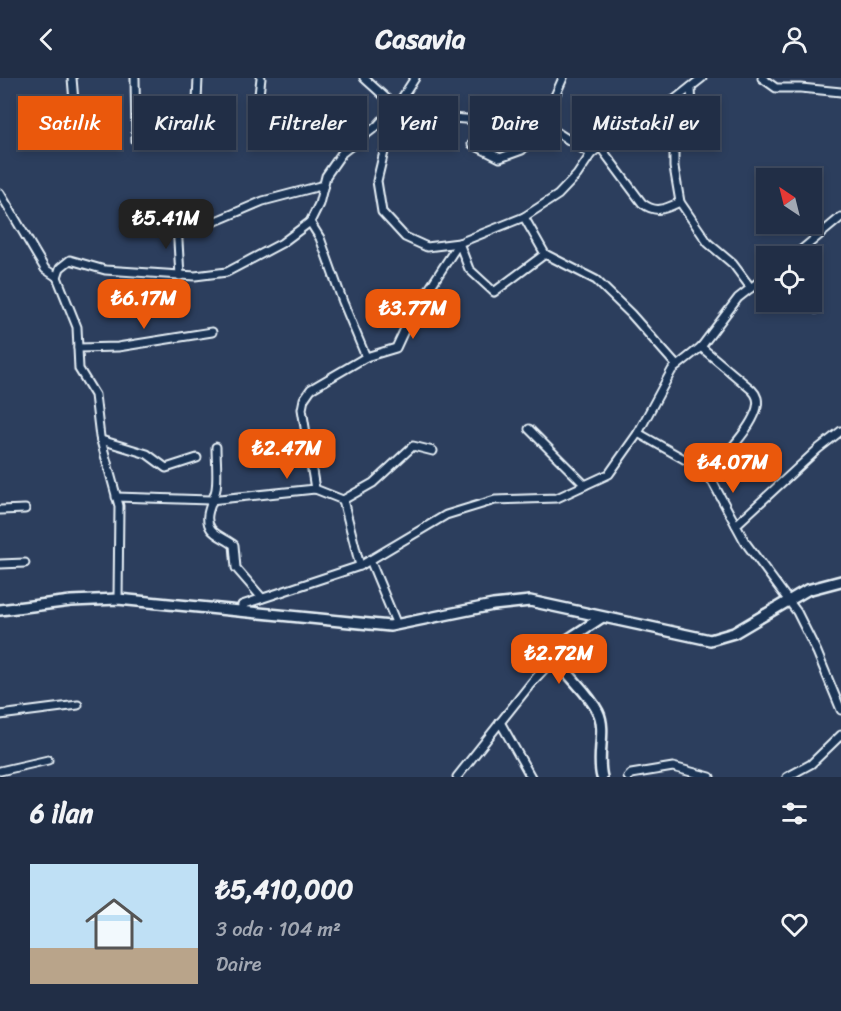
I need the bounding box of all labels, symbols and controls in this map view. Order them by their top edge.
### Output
text: Casavia [376,15,465,63]
icon: back [30,23,63,56]
icon: person [778,23,811,56]
chip: Satılık [18,96,122,150]
chip: Kiralık [134,96,236,150]
chip: Filtreler [248,96,367,150]
chip: Yeni [379,96,458,150]
chip: Daire [470,96,560,150]
chip: Müstakil ev [572,96,720,150]
north arrow [756,168,822,234]
map controls [756,168,822,312]
pin: ₺5.41M [117,199,215,250]
text: ₺5.41M [133,201,199,236]
button: locate [756,246,822,312]
pin: ₺6.17M [95,279,193,330]
text: ₺6.17M [112,281,176,316]
pin: ₺3.77M [364,289,462,340]
text: ₺3.77M [379,291,447,326]
pin: ₺2.47M [238,429,336,480]
text: ₺2.47M [253,431,321,466]
pin: ₺4.07M [684,443,782,494]
text: ₺4.07M [698,445,768,480]
pin: ₺2.72M [510,634,608,685]
text: ₺2.72M [525,636,593,671]
text: 6 ilan [30,790,93,836]
icon: filters [778,797,811,830]
text: ₺5,410,000 [216,866,353,912]
icon: home [78,888,150,960]
icon: heart [778,908,811,941]
text: 3 oda · 104 m² [216,912,341,947]
text: Daire [216,947,261,982]

